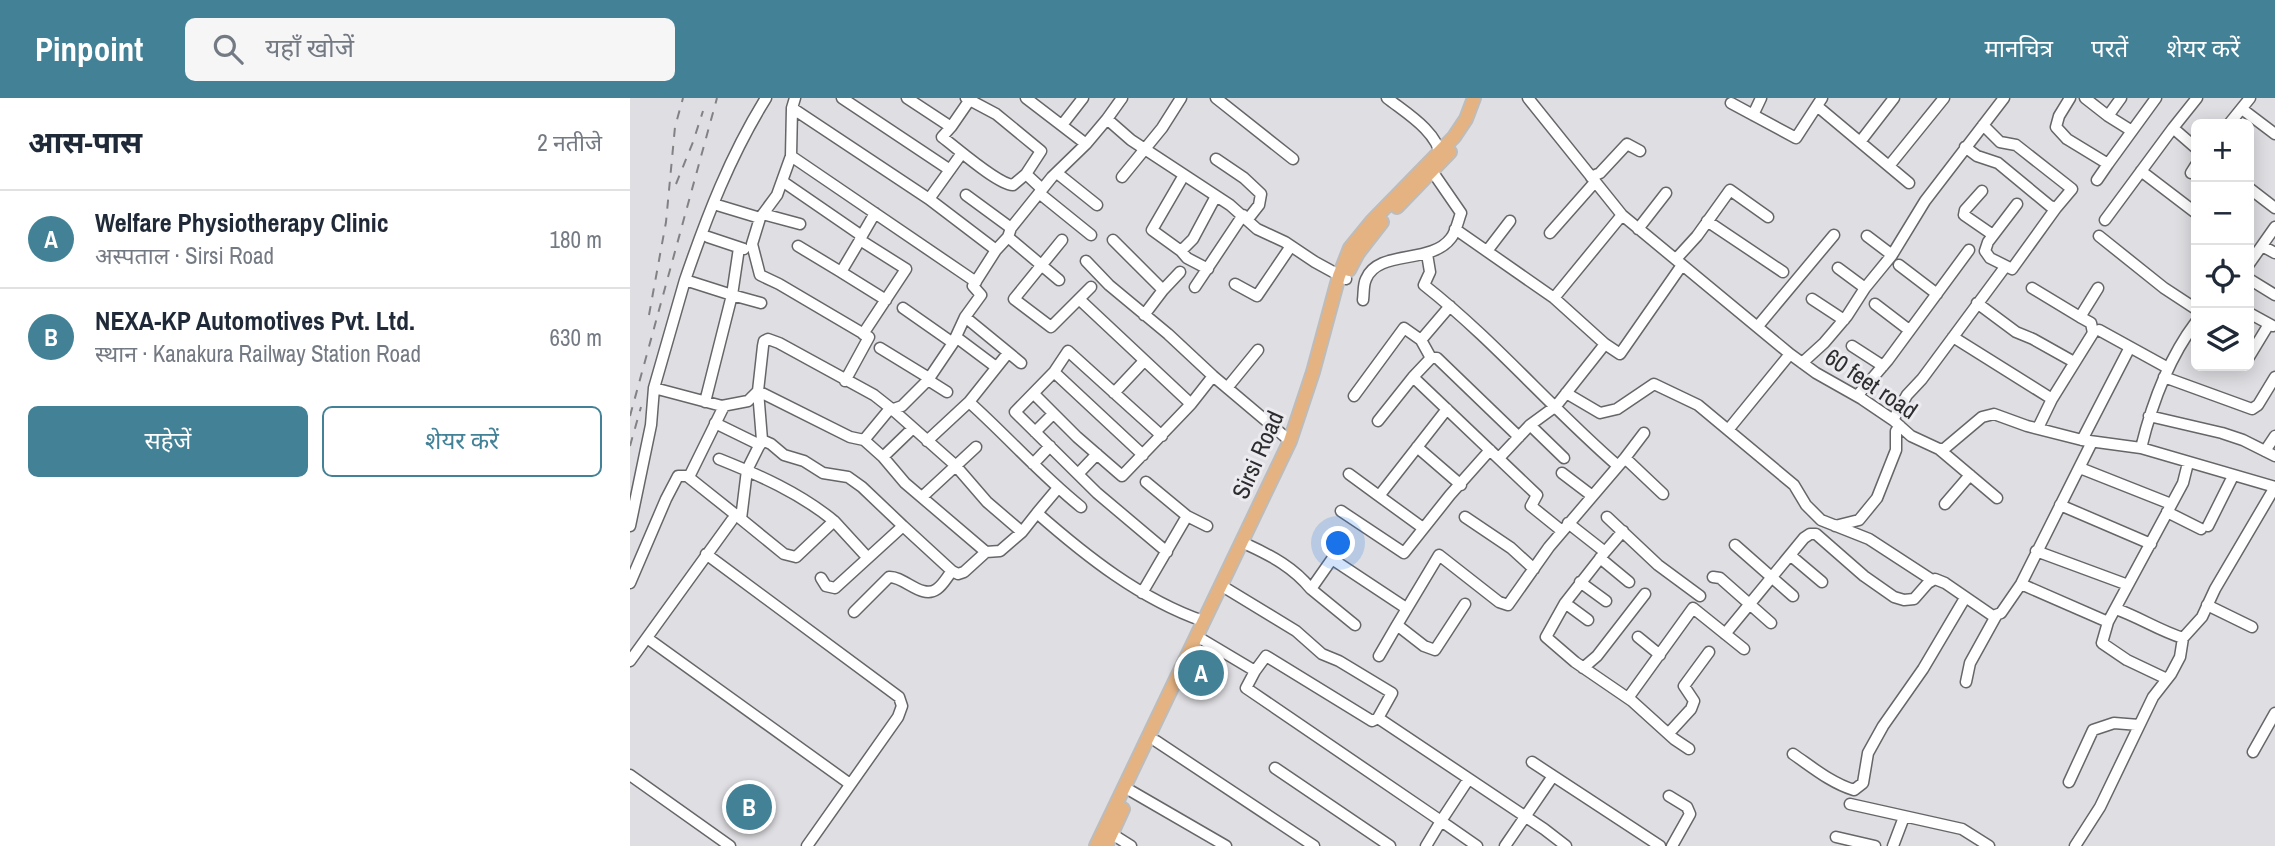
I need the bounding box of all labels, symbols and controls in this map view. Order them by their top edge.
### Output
search box [185,18,675,81]
text: Pinpoint [35,27,143,71]
icon: search [209,30,247,68]
text: यहाँ खोजें [265,30,354,65]
text: मानचित्र [1984,32,2053,64]
text: परतें [2091,32,2128,64]
text: शेयर करें [2166,32,2240,64]
map controls [2191,119,2254,371]
button: + [2191,119,2254,182]
text: आस-पास [28,122,142,162]
text: 2 नतीजे [537,127,602,158]
button: − [2191,182,2254,245]
text: Welfare Physiotherapy Clinic [95,205,389,240]
text: A [44,224,58,255]
text: 180 m [550,224,602,255]
text: अस्पताल · Sirsi Road [95,240,274,271]
button: locate [2191,245,2254,308]
text: NEXA-KP Automotives Pvt. Ltd. [95,303,415,338]
button: layers [2191,308,2254,371]
text: B [44,322,58,353]
text: 630 m [550,322,602,353]
text: स्थान · Kanakura Railway Station Road [95,338,421,369]
street label: 60 feet road [1819,341,1924,426]
button: सहेजें [28,406,308,477]
button: शेयर करें [322,406,602,477]
street label: Sirsi Road [1224,406,1291,504]
your location [1321,526,1355,560]
pin: A [1178,647,1224,699]
pin: B [726,781,772,833]

